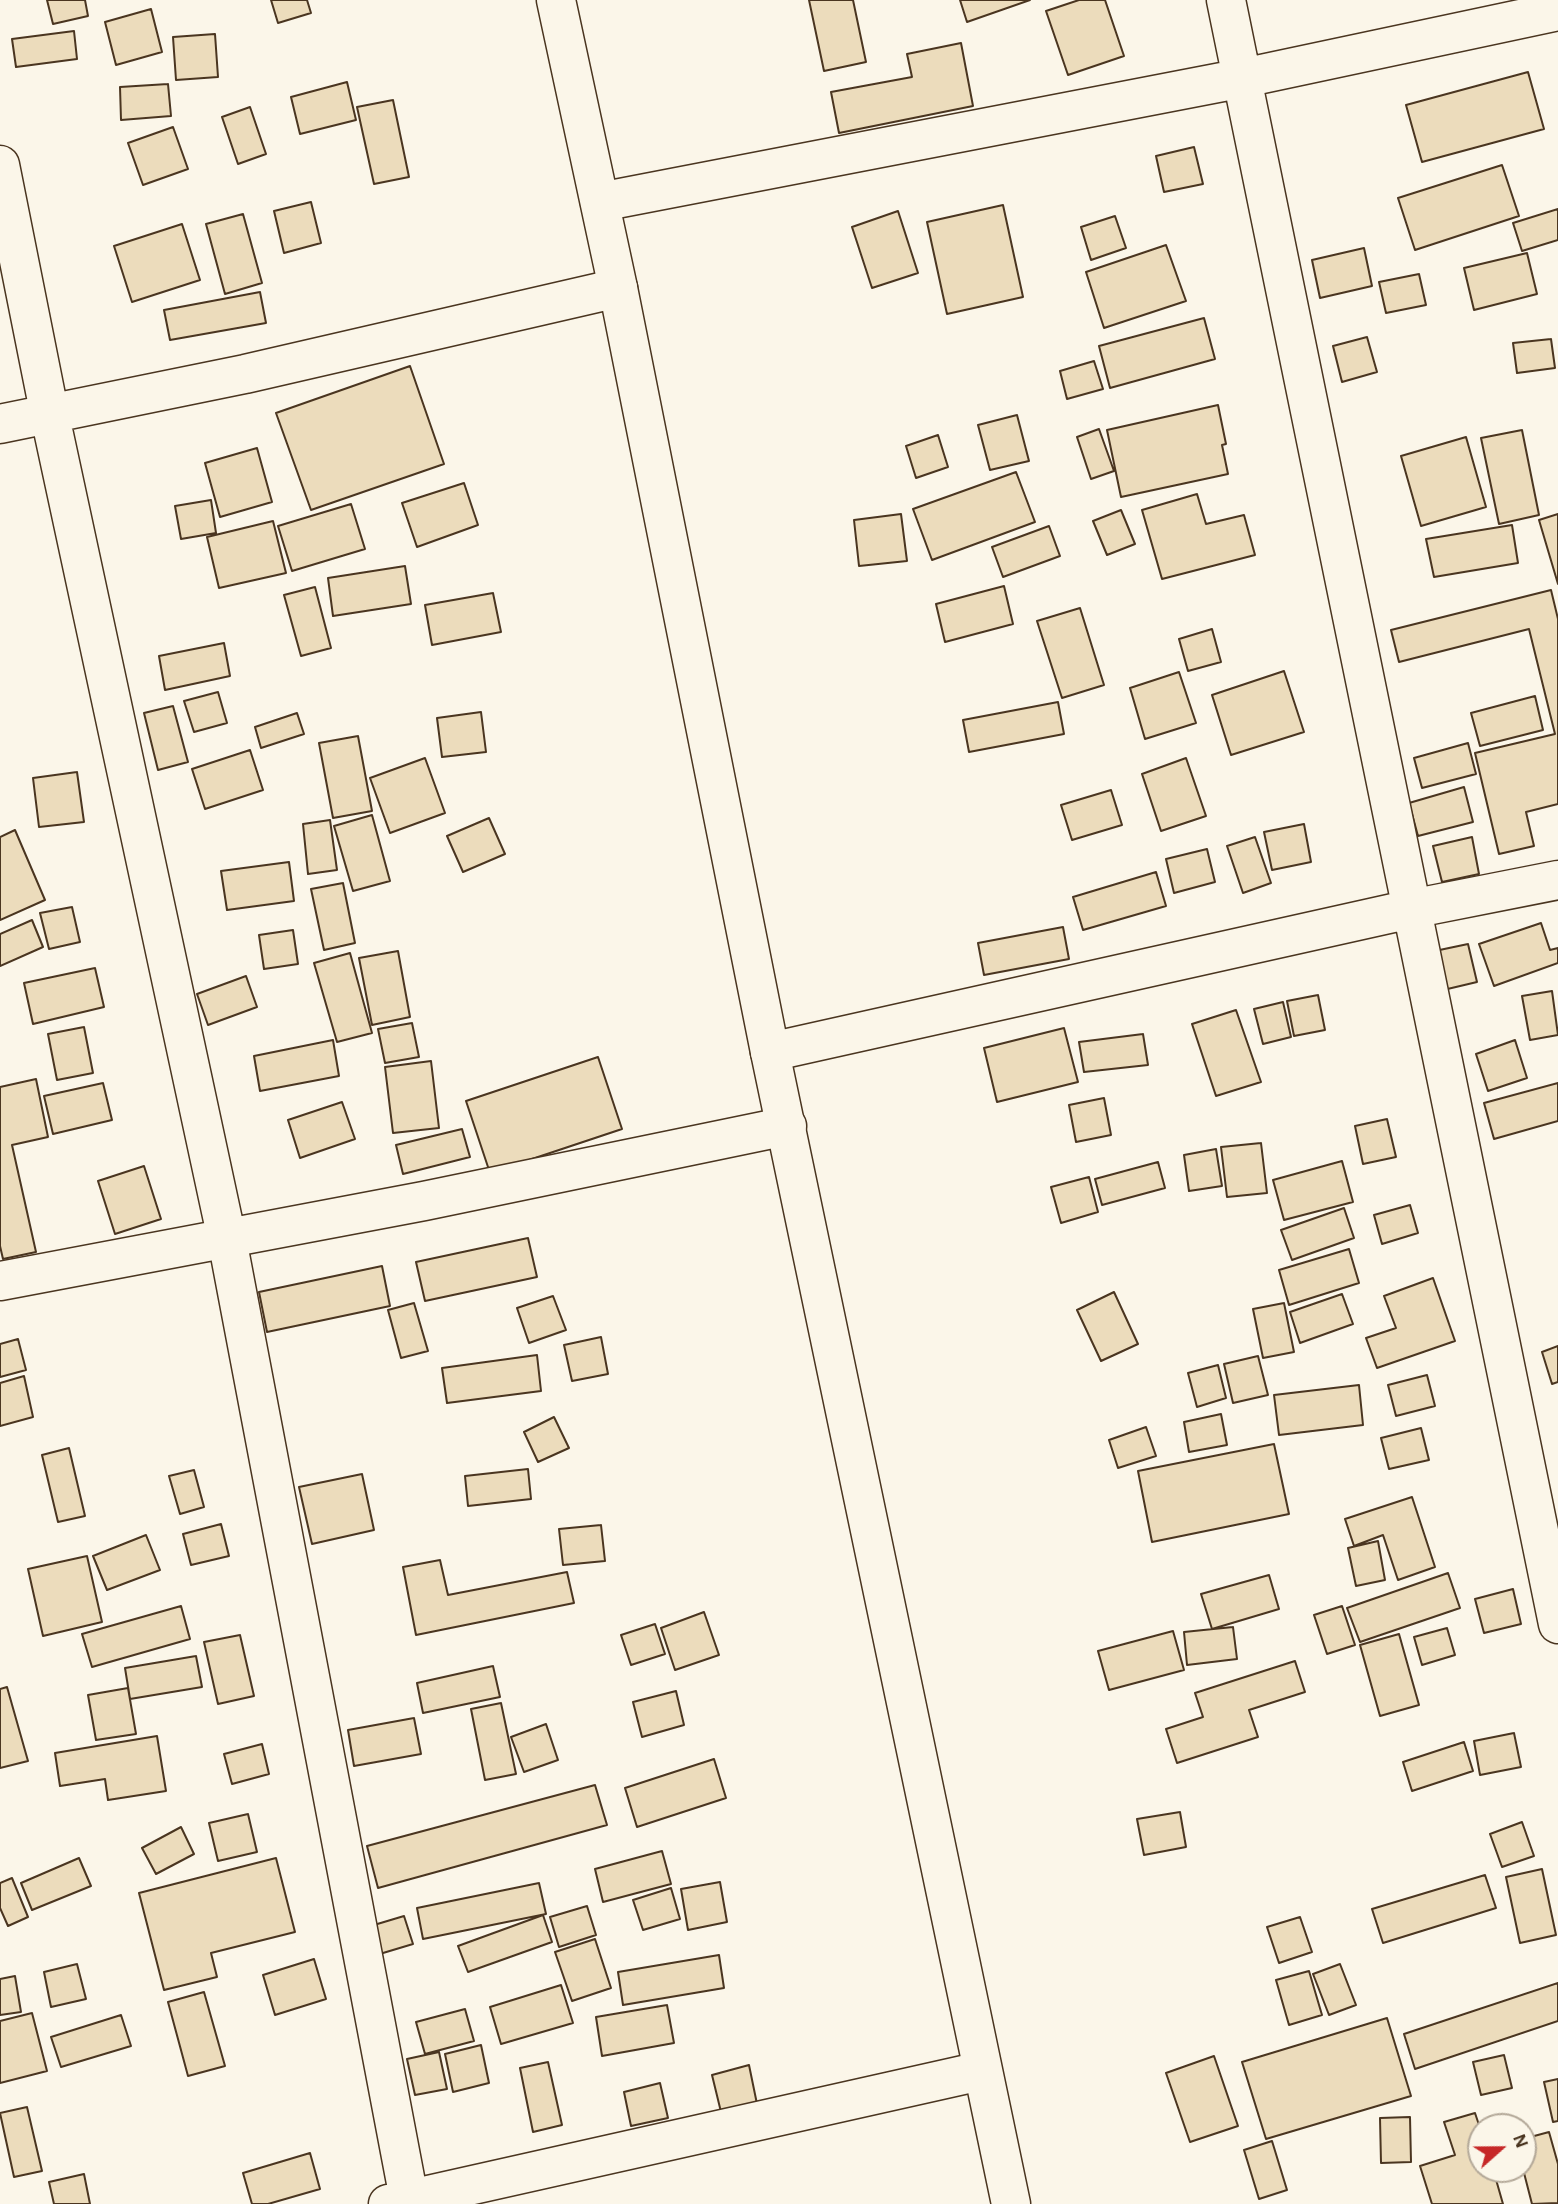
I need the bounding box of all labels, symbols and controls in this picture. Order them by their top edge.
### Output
north arrow [1467,2113,1537,2183]
text: N [1509,2131,1531,2151]

